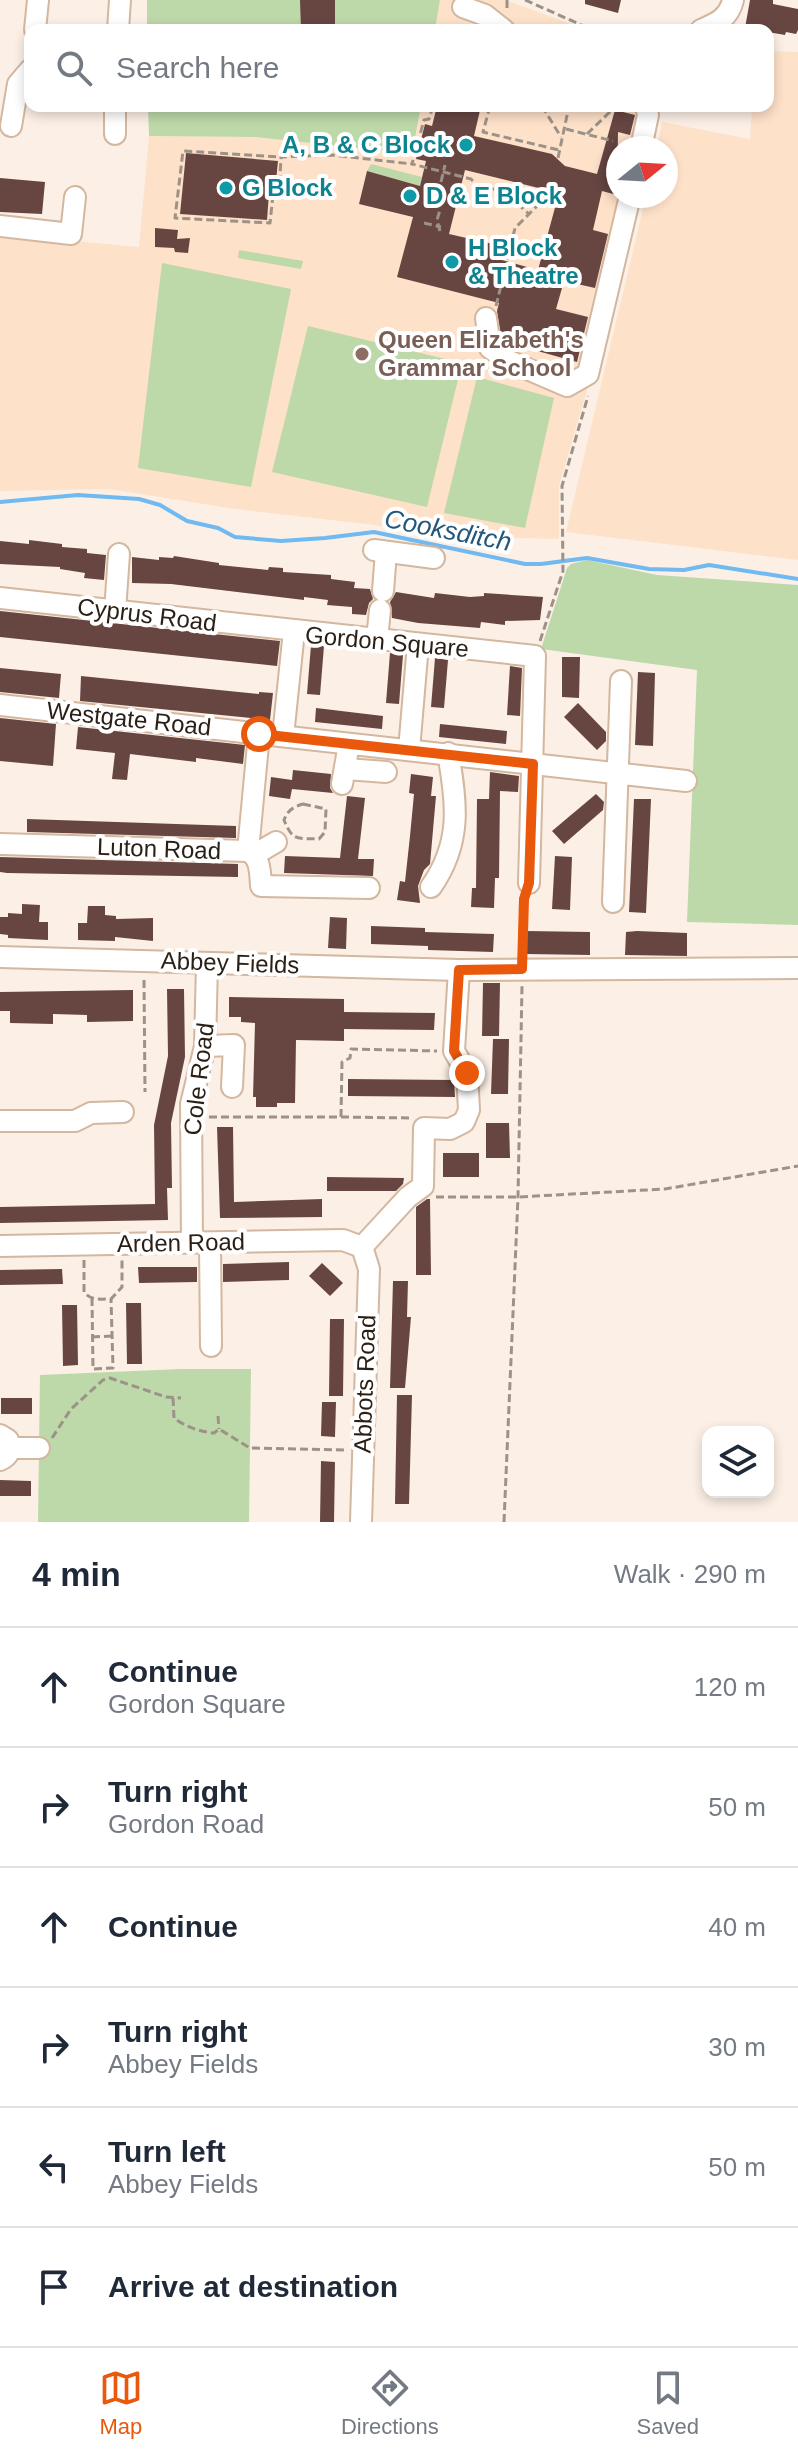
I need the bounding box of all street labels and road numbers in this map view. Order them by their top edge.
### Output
street label: Cyprus Road [76,593,218,636]
street label: Gordon Square [304,621,470,662]
street label: Westgate Road [46,696,213,741]
street label: Luton Road [97,833,222,864]
street label: Abbey Fields [160,947,300,978]
street label: Cole Road [178,1021,219,1137]
street label: Arden Road [117,1228,245,1257]
street label: Abbots Road [349,1314,380,1454]

